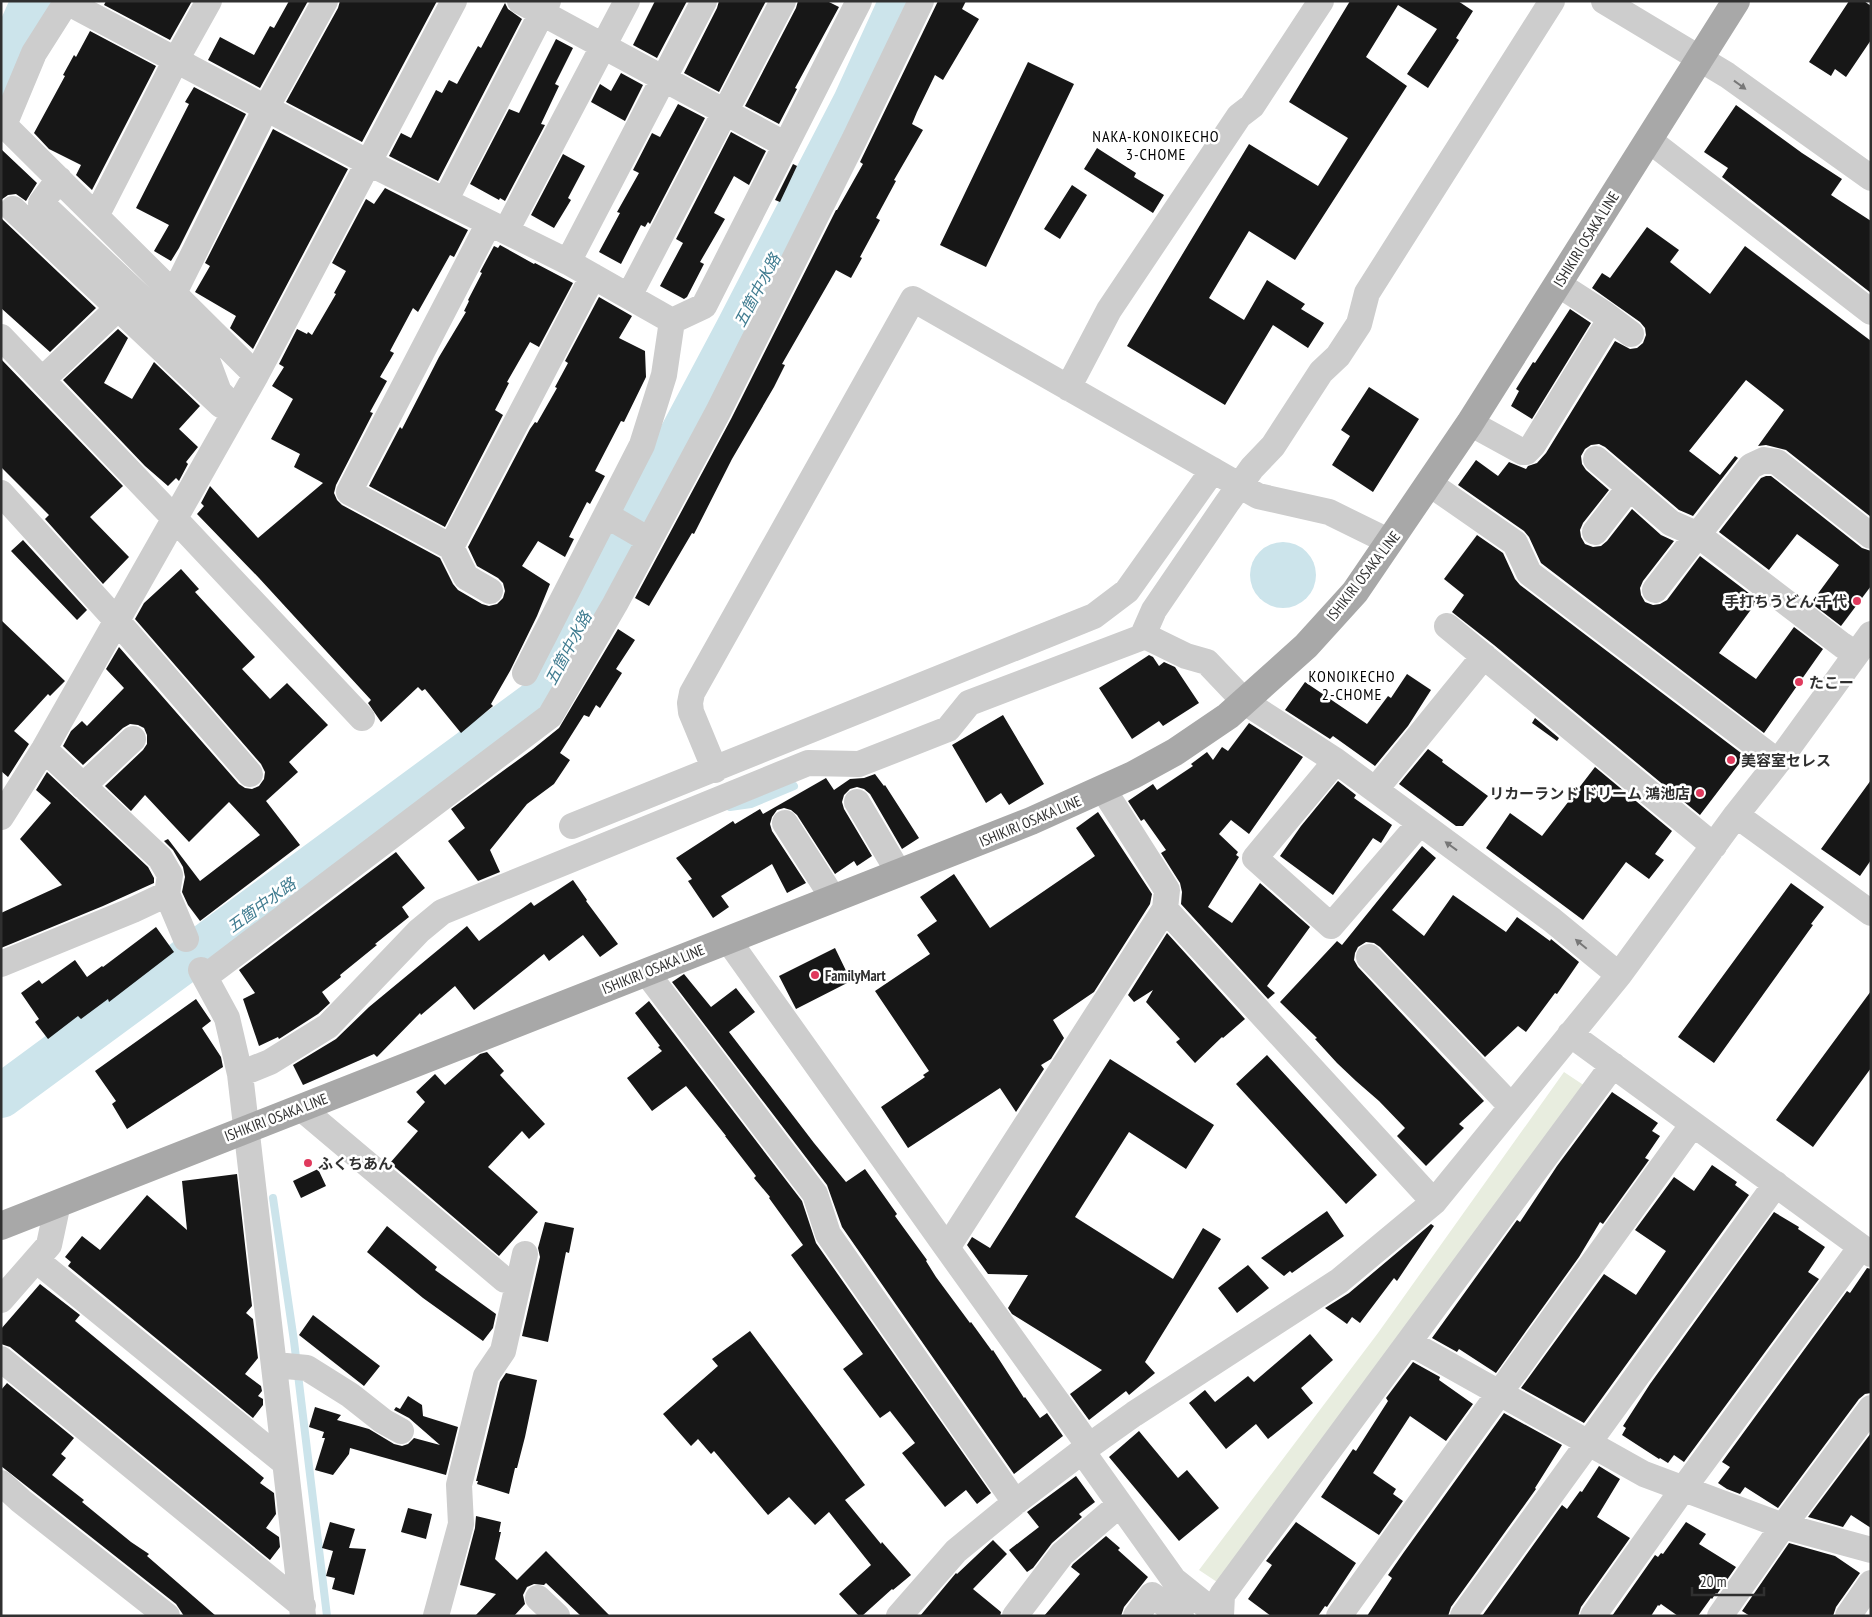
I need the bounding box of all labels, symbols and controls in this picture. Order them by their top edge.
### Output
one-way arrow [1734,79,1747,89]
district label: NAKA-KONOIKECHO 3-CHOME [1092,126,1220,164]
street label: ISHIKIRI OSAKA LINE [1549,188,1623,290]
water label: 五箇中水路 [729,248,786,330]
street label: ISHIKIRI OSAKA LINE [1322,527,1404,625]
place label: 手打ちうどん 千代 [1724,592,1847,611]
marker: 手打ちうどん 千代 [1851,595,1863,607]
water label: 五箇中水路 [540,606,597,688]
district label: KONOIKECHO 2-CHOME [1309,666,1395,704]
place label: たこー [1809,673,1854,692]
marker: たこー [1793,676,1805,688]
place label: 美容室セレス [1741,751,1831,770]
marker: 美容室セレス [1725,754,1737,766]
place label: リカーランド ドリーム 鴻池店 [1489,784,1690,803]
marker: リカーランド ドリーム 鴻池店 [1694,787,1706,799]
street label: ISHIKIRI OSAKA LINE [976,791,1084,851]
one-way arrow [1444,841,1458,851]
water label: 五箇中水路 [223,872,301,937]
one-way arrow [1575,938,1588,949]
street label: ISHIKIRI OSAKA LINE [599,940,707,998]
place label: FamilyMart [825,966,886,985]
marker: FamilyMart [809,969,821,981]
street label: ISHIKIRI OSAKA LINE [222,1089,330,1145]
place label: ふくちあん [318,1154,393,1173]
marker: ふくちあん [302,1157,314,1169]
scale bar [1692,1564,1764,1596]
text: 20 m [1700,1572,1726,1591]

